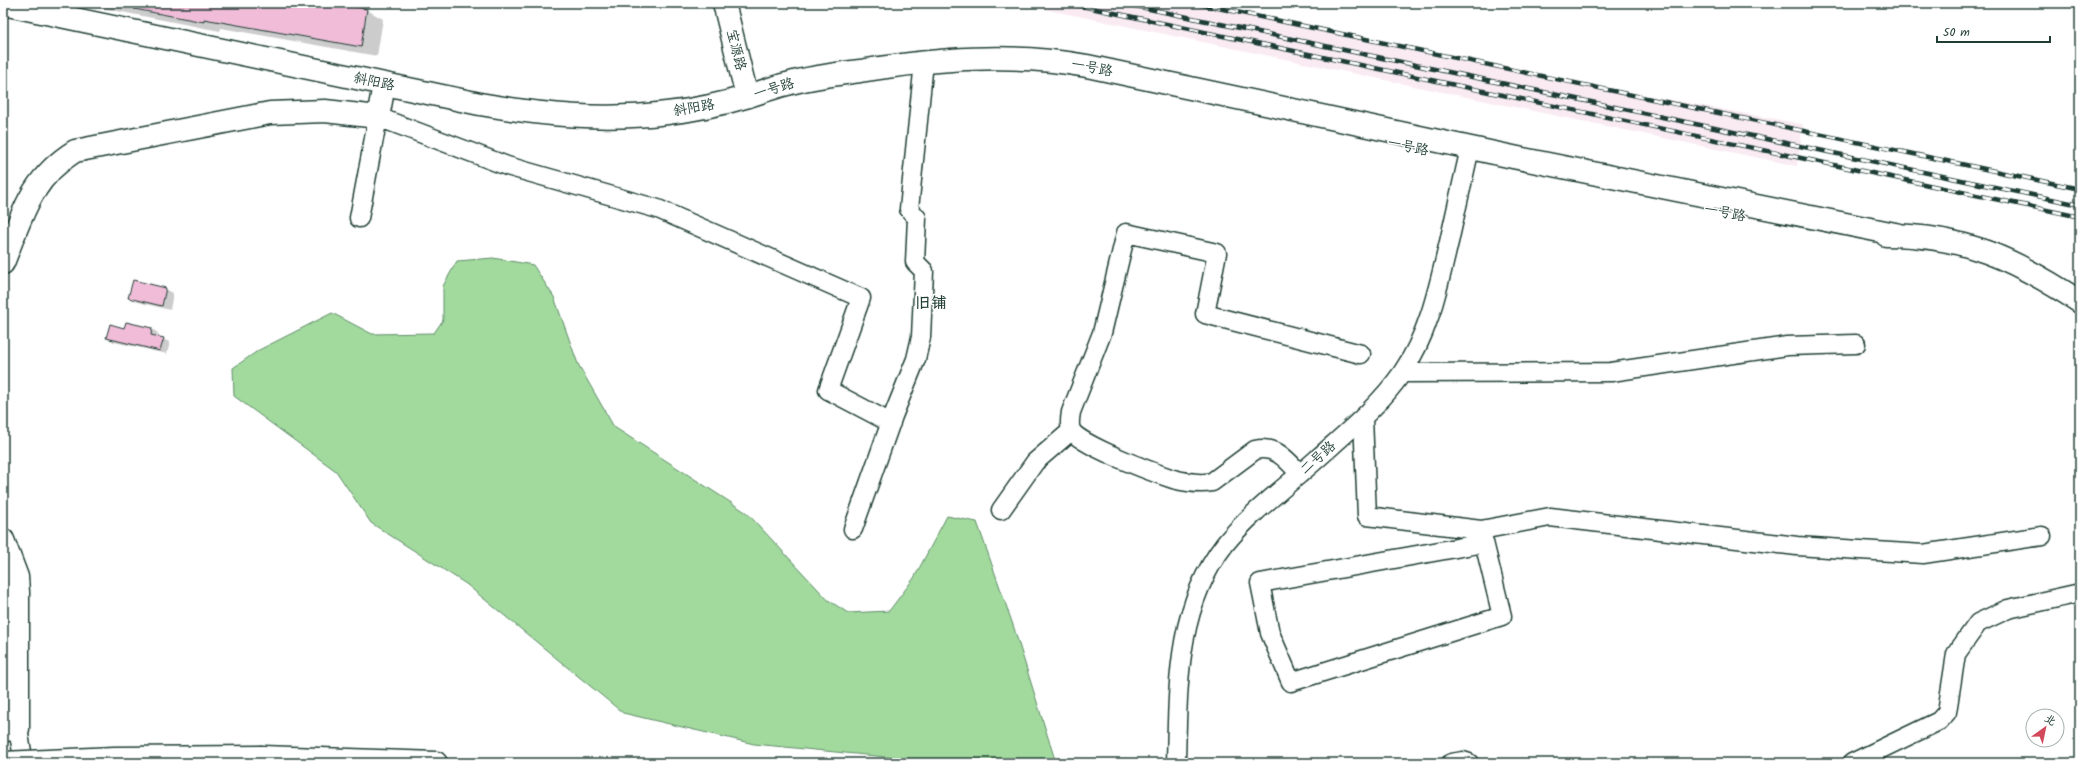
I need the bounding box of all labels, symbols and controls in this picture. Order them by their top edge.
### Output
scale bar [1937,18,2050,44]
text: 50 m [1943,23,1970,42]
street label: 宝源路 [720,27,752,73]
street label: 一号路 [1069,53,1115,83]
street label: 斜阳路 [351,67,397,97]
street label: 一号路 [751,72,797,106]
street label: 斜阳路 [671,94,717,122]
street label: 一号路 [1385,132,1431,162]
street label: 一号路 [1702,198,1748,228]
district label: 旧铺 [915,291,947,316]
street label: 二号路 [1295,436,1341,480]
north arrow [2025,708,2065,748]
text: 北 [2040,710,2059,731]

